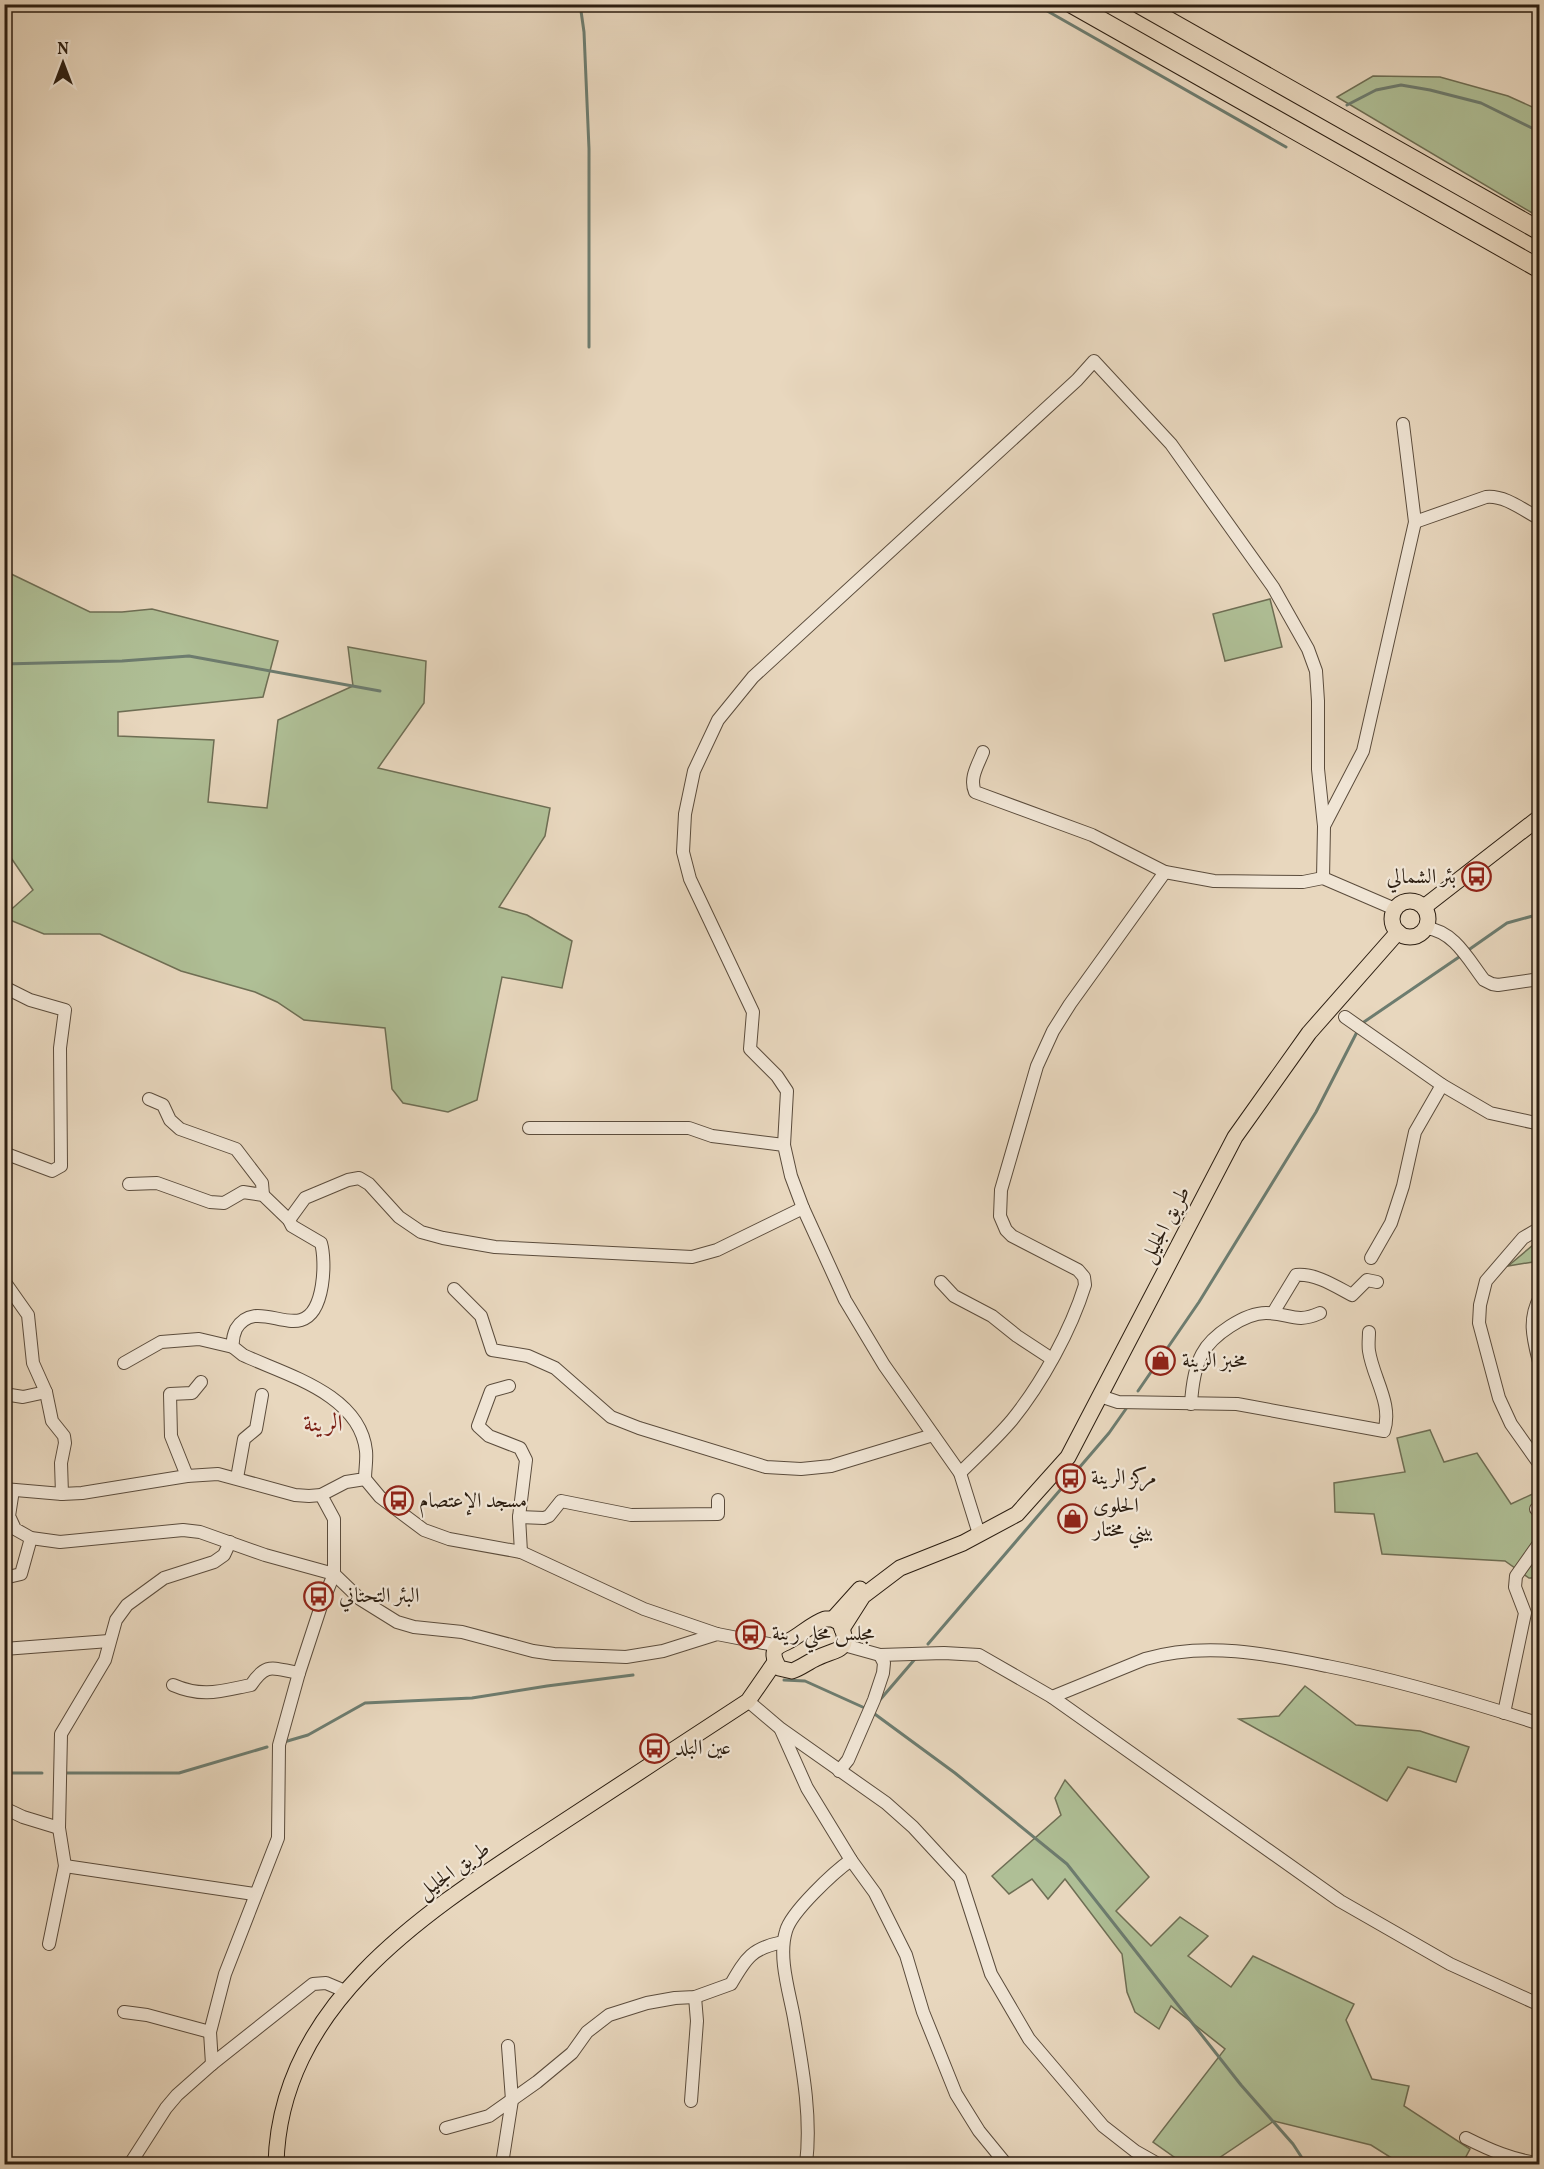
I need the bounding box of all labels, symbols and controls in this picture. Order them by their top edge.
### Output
north arrow [33,33,93,93]
text: N [57,39,69,61]
bus stop icon: بئر الشمالي [1461,861,1493,893]
place label: بئر الشمالي [1387,863,1456,893]
street label: طريق الجليل [1134,1181,1198,1269]
shop icon: مخبز الرينة [1145,1345,1177,1377]
place label: مخبز الرينة [1182,1347,1247,1376]
district label: الرينة [303,1408,343,1442]
bus stop icon: مركز الرينة [1054,1462,1086,1494]
place label: مركز الرينة [1091,1464,1157,1493]
bus stop icon: مسجد الإعتصام [382,1485,414,1517]
place label: مسجد الإعتصام [419,1487,527,1518]
place label: الحلوى بيني مختار [1091,1492,1154,1549]
shop icon: الحلوى بيني مختار [1056,1502,1088,1534]
bus stop icon: البئر التحتاني [302,1580,334,1612]
place label: البئر التحتاني [339,1582,420,1612]
bus stop icon: مجلس محلي رينة [735,1618,767,1650]
place label: مجلس محلي رينة [772,1620,875,1653]
bus stop icon: عين البلد [638,1732,670,1764]
place label: عين البلد [675,1734,731,1763]
street label: طريق الجليل [412,1835,496,1907]

